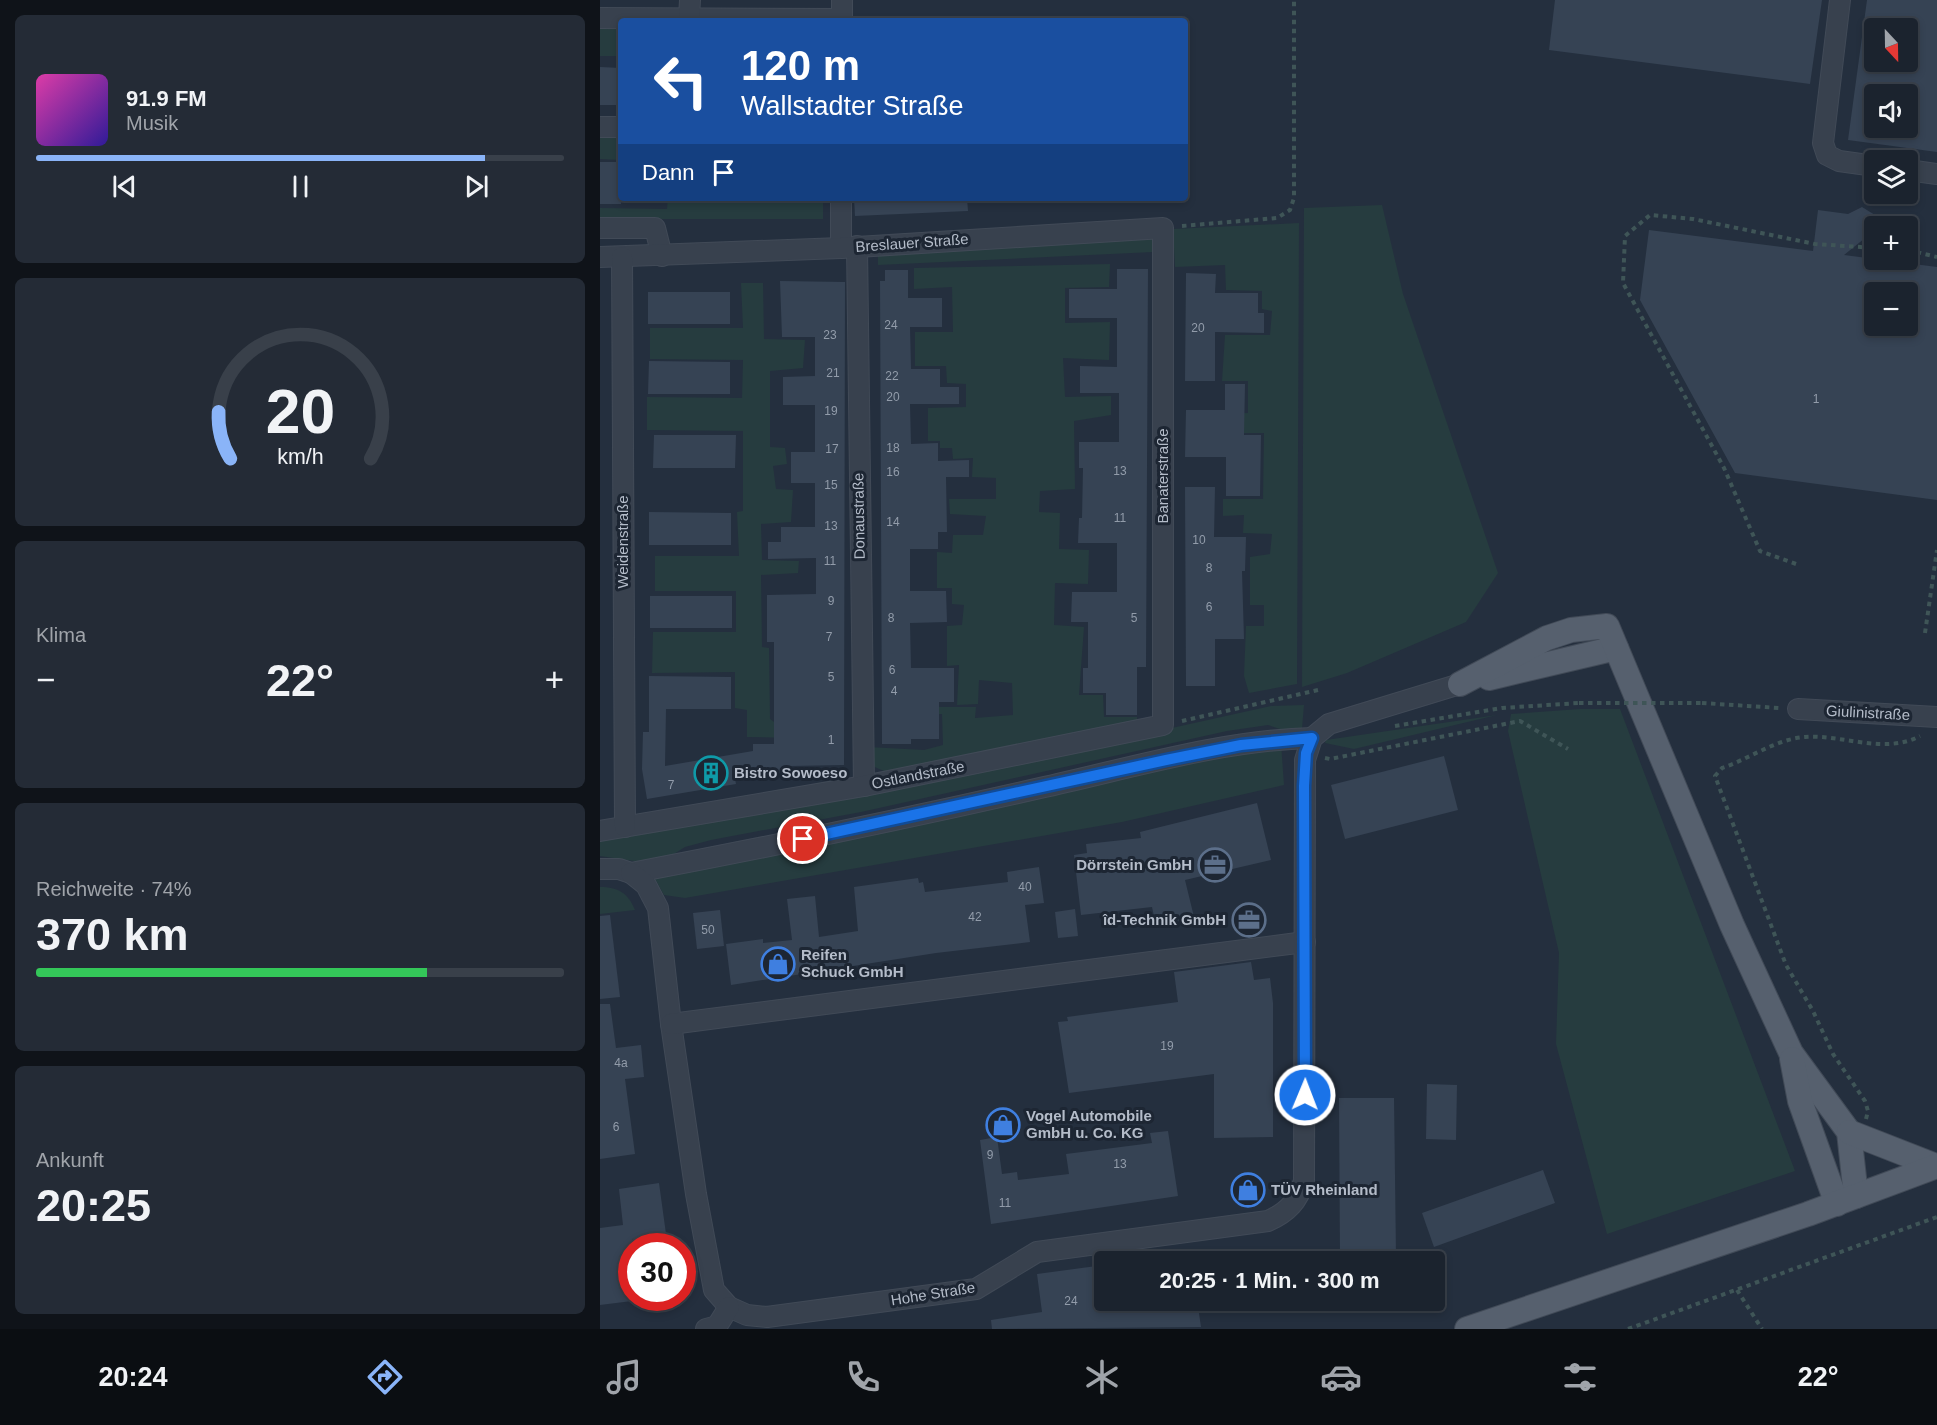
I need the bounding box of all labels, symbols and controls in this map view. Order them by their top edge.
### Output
north arrow [1864,18,1918,72]
map controls [1864,18,1918,336]
icon: left [642,42,720,120]
text: 120 m [741,42,860,89]
button: sound [1864,84,1918,138]
text: 91.9 FM [126,86,207,111]
text: Wallstadter Straße [741,91,964,121]
text: Musik [126,112,178,134]
button: layers [1864,150,1918,204]
icon: arrive [707,156,740,189]
text: Dann [642,160,695,185]
icon: previous [108,170,141,203]
icon: pause [284,170,317,203]
icon: next [460,170,493,203]
button: + [1864,216,1918,270]
street label: Breslauer Straße [855,230,969,255]
button: − [1864,282,1918,336]
house number: 24 [884,318,898,332]
house number: 20 [1191,321,1205,335]
house number: 23 [823,328,837,342]
house number: 21 [826,366,840,380]
house number: 22 [885,369,899,383]
text: 20 [265,377,335,446]
house number: 20 [886,390,900,404]
house number: 1 [1813,392,1820,406]
house number: 19 [824,404,838,418]
street label: Banaterstraße [1154,428,1171,524]
house number: 18 [886,441,900,455]
house number: 17 [825,442,839,456]
text: km/h [277,445,323,469]
house number: 13 [1113,464,1127,478]
house number: 16 [886,465,900,479]
street label: Donaustraße [849,473,868,560]
house number: 15 [824,478,838,492]
street label: Weidenstraße [614,495,631,589]
house number: 11 [1114,511,1127,525]
house number: 14 [886,515,900,529]
house number: 13 [824,519,838,533]
house number: 10 [1192,533,1206,547]
house number: 11 [824,554,837,568]
house number: 8 [1206,561,1213,575]
house number: 9 [828,594,835,608]
house number: 6 [1206,600,1213,614]
house number: 8 [888,611,895,625]
house number: 5 [1131,611,1138,625]
text: Klima [36,624,86,646]
house number: 7 [826,630,833,644]
text: 22° [266,655,334,706]
text: − [36,661,55,698]
text: + [545,661,564,698]
house number: 6 [889,663,896,677]
house number: 5 [828,670,835,684]
house number: 4 [891,684,898,698]
street label: Giulinistraße [1826,702,1911,723]
house number: 1 [828,733,835,747]
building icon: Bistro Sowoeso [693,755,729,791]
street label: Ostlandstraße [870,757,966,792]
place label: Bistro Sowoeso [734,764,847,781]
house number: 7 [668,778,675,792]
pin [777,813,828,864]
icon: arrive [786,822,819,855]
office icon: Dörrstein GmbH [1197,847,1233,883]
place label: Dörrstein GmbH [1076,856,1192,873]
text: Reichweite · 74% [36,878,192,900]
house number: 40 [1018,880,1032,894]
office icon: îd-Technik GmbH [1231,902,1267,938]
text: 370 km [36,909,189,960]
house number: 42 [968,910,982,924]
place label: îd-Technik GmbH [1102,911,1226,928]
house number: 50 [701,923,715,937]
shop icon: Reifen Schuck GmbH [760,946,796,982]
place label: Reifen Schuck GmbH [801,946,904,980]
house number: 19 [1160,1039,1174,1053]
house number: 4a [614,1056,628,1070]
position arrow [1273,1063,1337,1127]
shop icon: Vogel Automobile GmbH u. Co. KG [985,1107,1021,1143]
place label: Vogel Automobile GmbH u. Co. KG [1026,1107,1152,1141]
house number: 6 [613,1120,620,1134]
house number: 9 [987,1148,994,1162]
text: Ankunft [36,1149,104,1171]
house number: 13 [1113,1157,1127,1171]
shop icon: TÜV Rheinland [1230,1172,1266,1208]
text: 20:25 [36,1180,151,1231]
place label: TÜV Rheinland [1271,1181,1378,1198]
house number: 11 [999,1196,1012,1210]
speed limit sign: 30 [618,1233,696,1311]
text: 20:25 · 1 Min. · 300 m [1159,1268,1380,1293]
street label: Hohe Straße [890,1278,976,1309]
house number: 24 [1064,1294,1078,1308]
icon: directions [364,1356,406,1398]
icon: music [603,1356,645,1398]
icon: phone [842,1356,884,1398]
icon: climate [1081,1356,1123,1398]
icon: car [1320,1356,1362,1398]
icon: filters [1559,1356,1601,1398]
text: 20:24 [98,1362,168,1392]
text: 22° [1798,1362,1838,1392]

